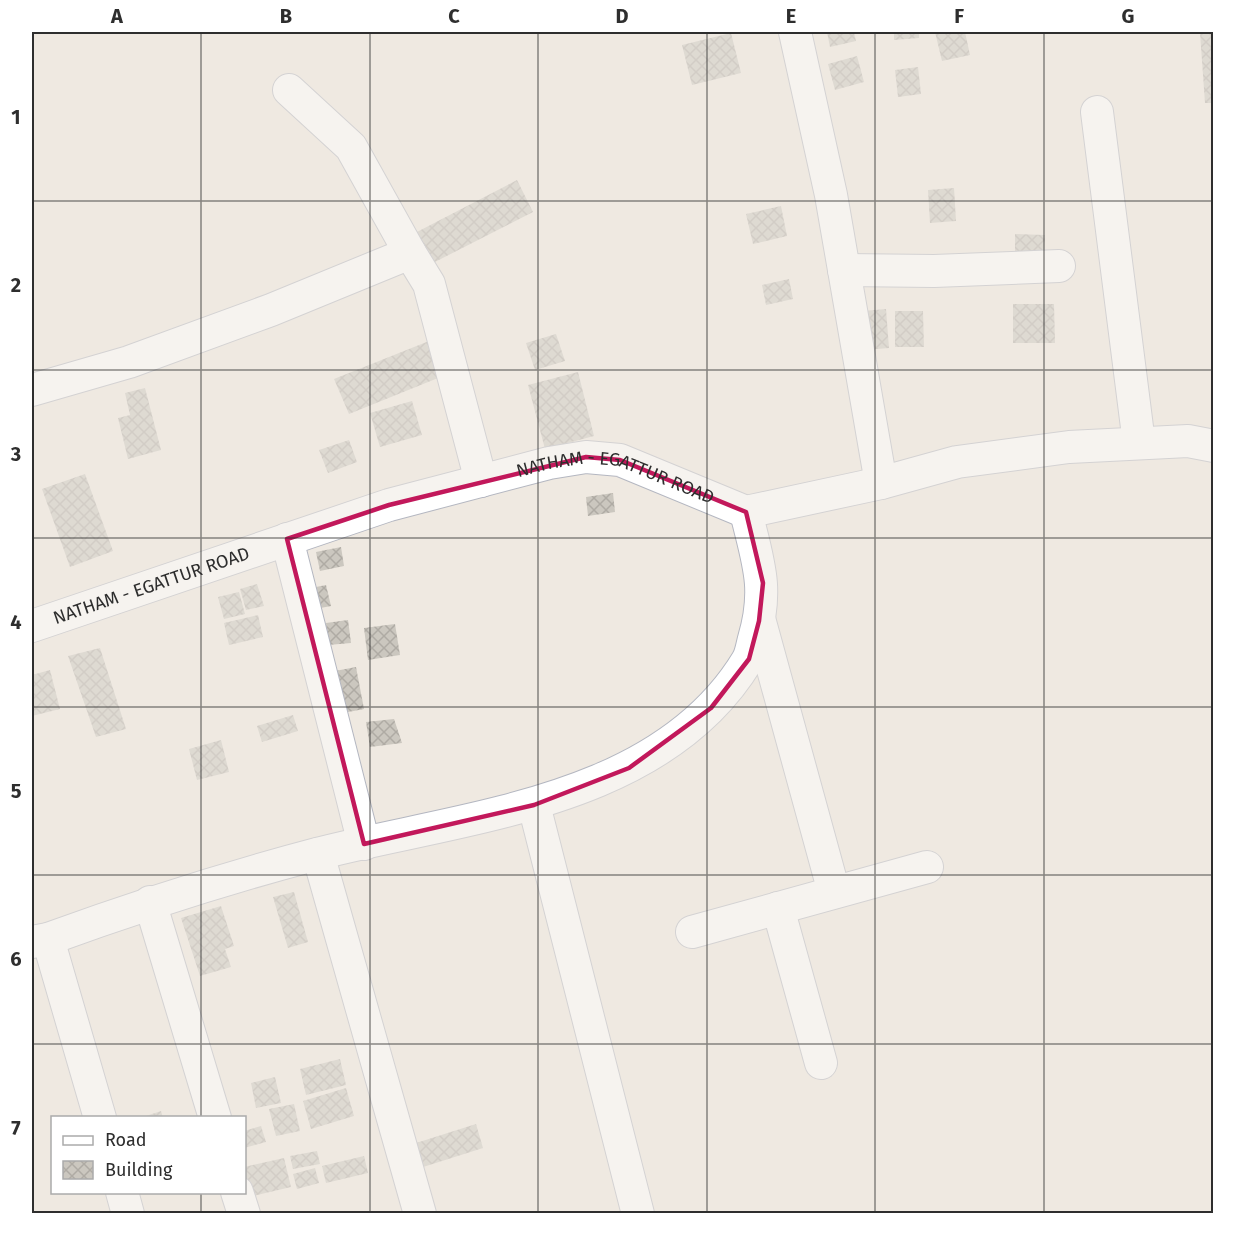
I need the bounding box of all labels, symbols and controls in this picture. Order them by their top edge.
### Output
text: A [110,4,124,28]
text: B [280,4,292,28]
text: C [448,4,460,28]
text: D [615,4,629,28]
text: E [786,4,796,28]
text: F [954,4,964,28]
text: G [1122,4,1134,28]
text: 1 [11,105,21,129]
text: 2 [11,273,21,297]
text: 3 [10,442,21,466]
street label: NATHAM - EGATTUR ROAD [514,446,717,509]
street label: NATHAM - EGATTUR ROAD [50,542,252,629]
text: 4 [10,610,22,634]
text: 5 [11,779,22,803]
text: 6 [10,947,22,971]
text: 7 [11,1116,21,1140]
legend [51,1116,246,1194]
text: Road [105,1129,147,1151]
text: Building [105,1159,173,1181]

